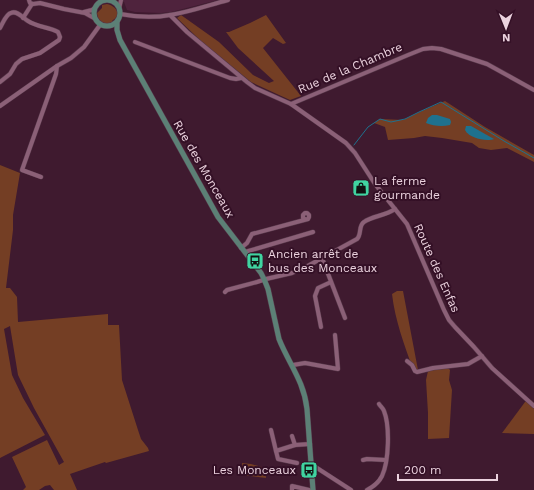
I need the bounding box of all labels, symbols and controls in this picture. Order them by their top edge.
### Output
north arrow [486,8,526,48]
text: N [502,31,510,44]
street label: Rue de la Chambre [296,40,404,96]
street label: Rue des Monceaux [170,118,238,220]
place label: La ferme gourmande [374,174,440,202]
shop icon: La ferme gourmande [351,178,371,198]
street label: Route des Enfas [411,221,463,315]
place label: Ancien arrêt de bus des Monceaux [268,247,377,275]
bus stop icon: Ancien arrêt de bus des Monceaux [245,251,265,271]
scale bar [398,456,497,482]
bus stop icon: Les Monceaux [299,460,319,480]
place label: Les Monceaux [213,463,296,477]
text: 200 m [404,463,441,477]

